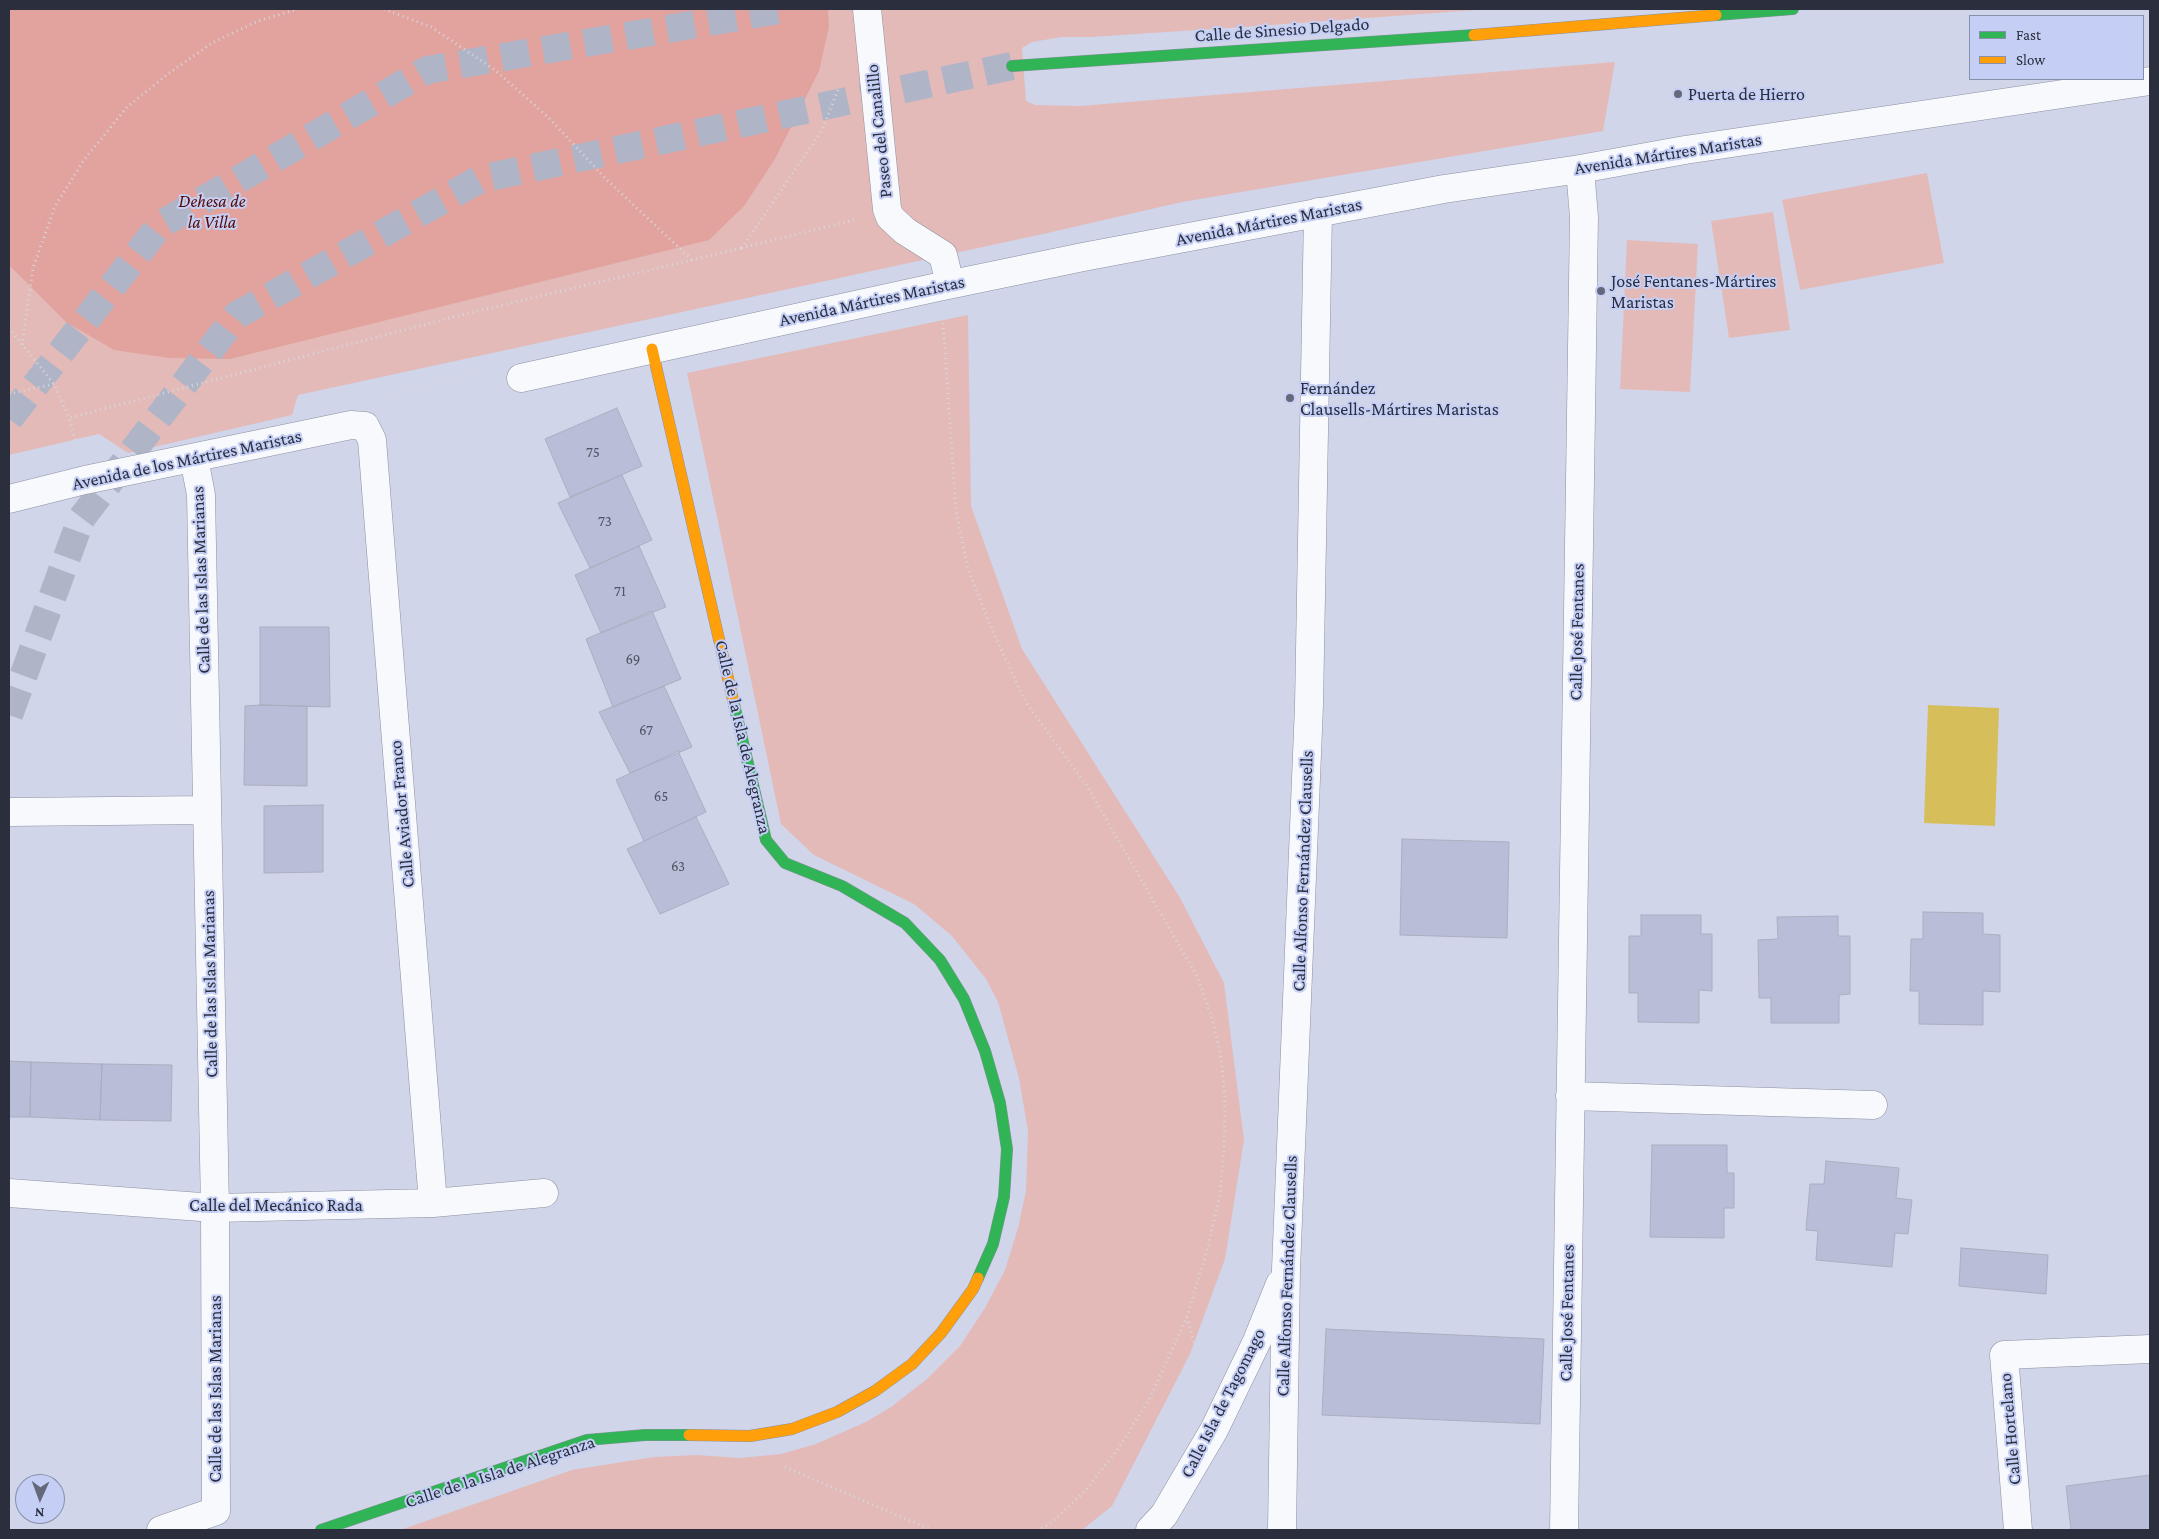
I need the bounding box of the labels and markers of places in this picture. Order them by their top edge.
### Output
place label: Puerta de Hierro [1688,83,1805,105]
marker: Puerta de Hierro [1672,88,1684,100]
place label: José Fentanes-Mártires Maristas [1611,270,1776,312]
marker: José Fentanes-Mártires Maristas [1595,285,1607,297]
place label: Fernández Clausells-Mártires Maristas [1300,377,1499,419]
marker: Fernández Clausells-Mártires Maristas [1284,392,1296,404]

